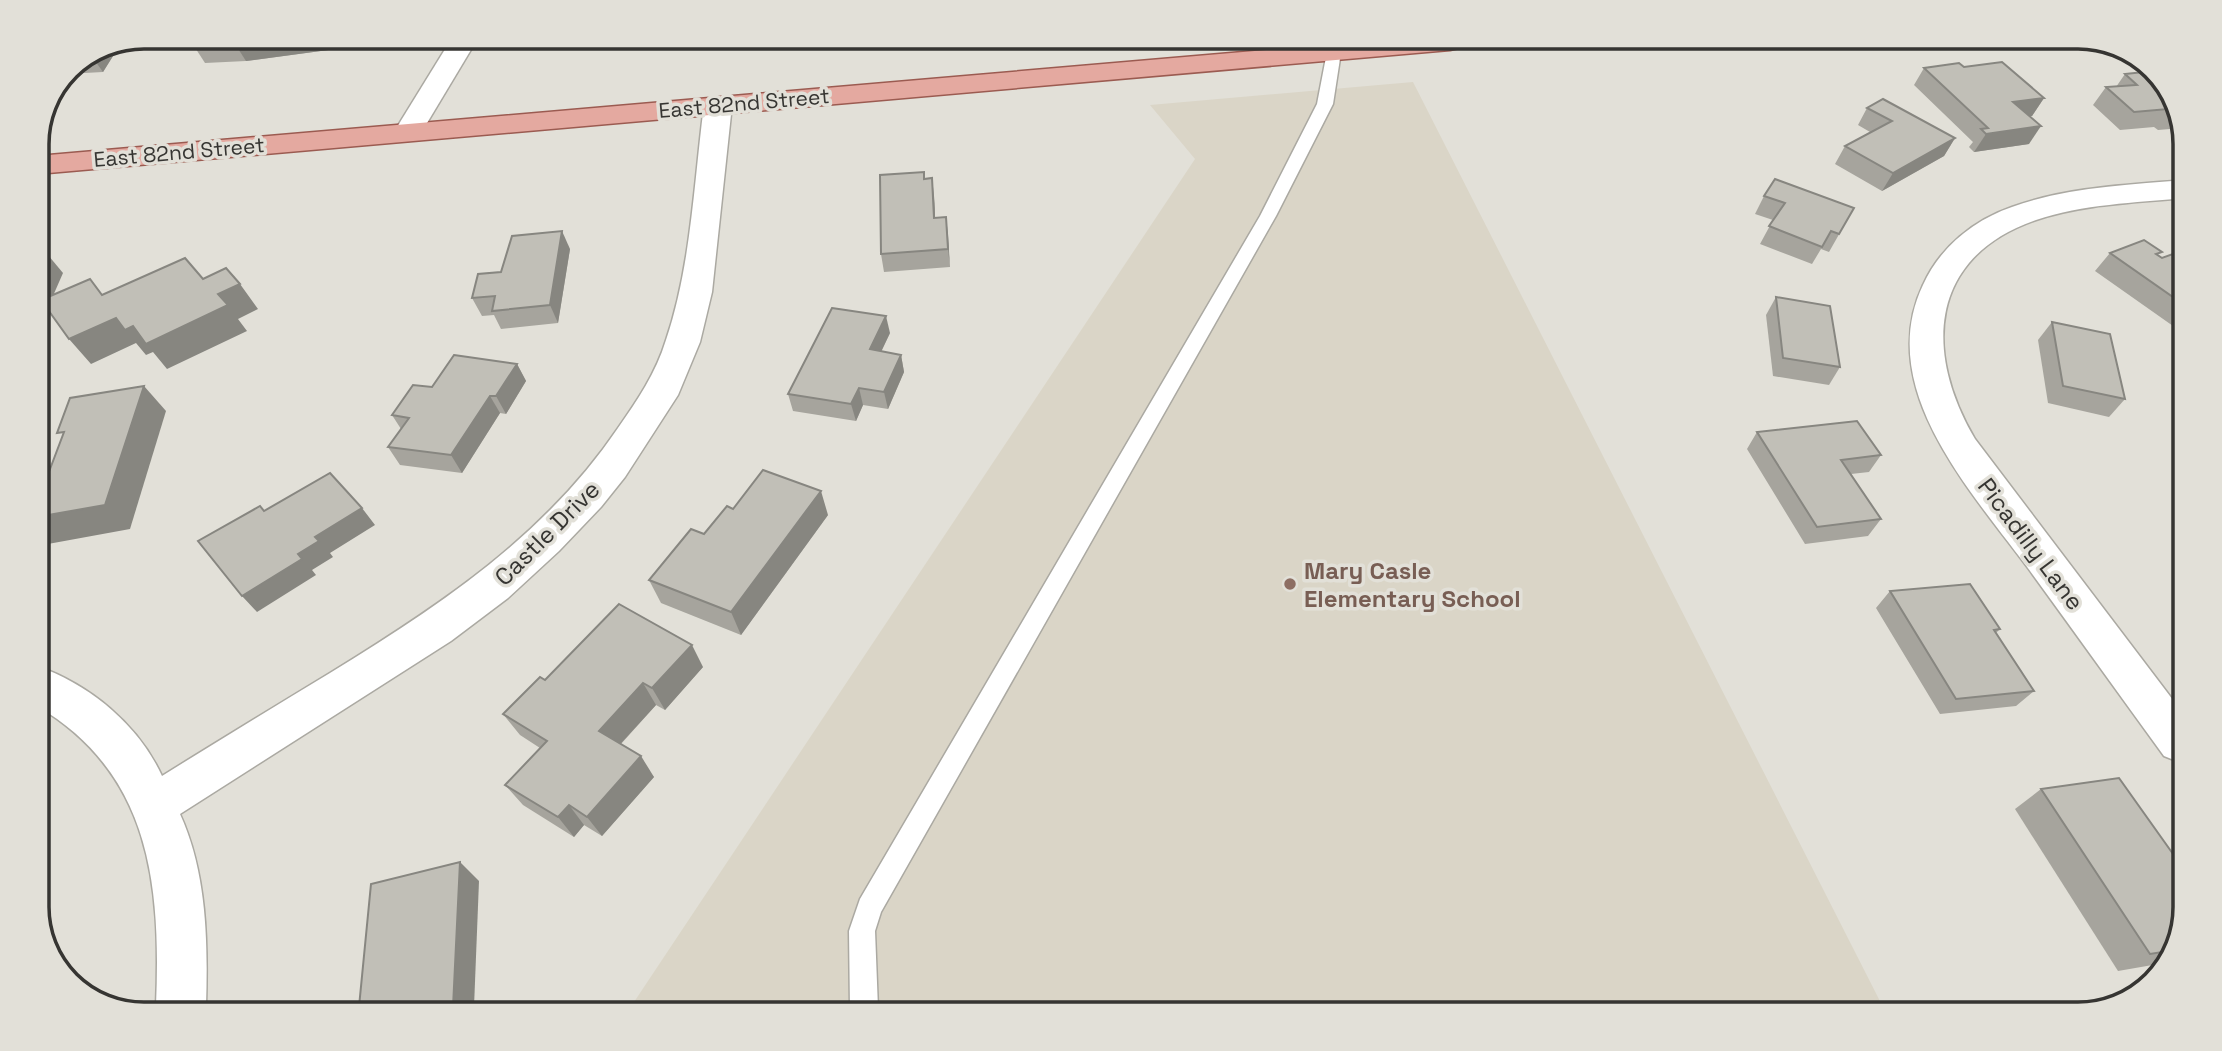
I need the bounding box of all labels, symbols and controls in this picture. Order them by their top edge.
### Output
street label: East 82nd Street [657,82,831,124]
street label: East 82nd Street [92,131,266,173]
street label: Picadilly Lane [1971,472,2091,616]
street label: Castle Drive [488,474,606,592]
place label: Mary Casle Elementary School [1304,555,1521,614]
marker: Mary Casle Elementary School [1282,576,1298,592]

